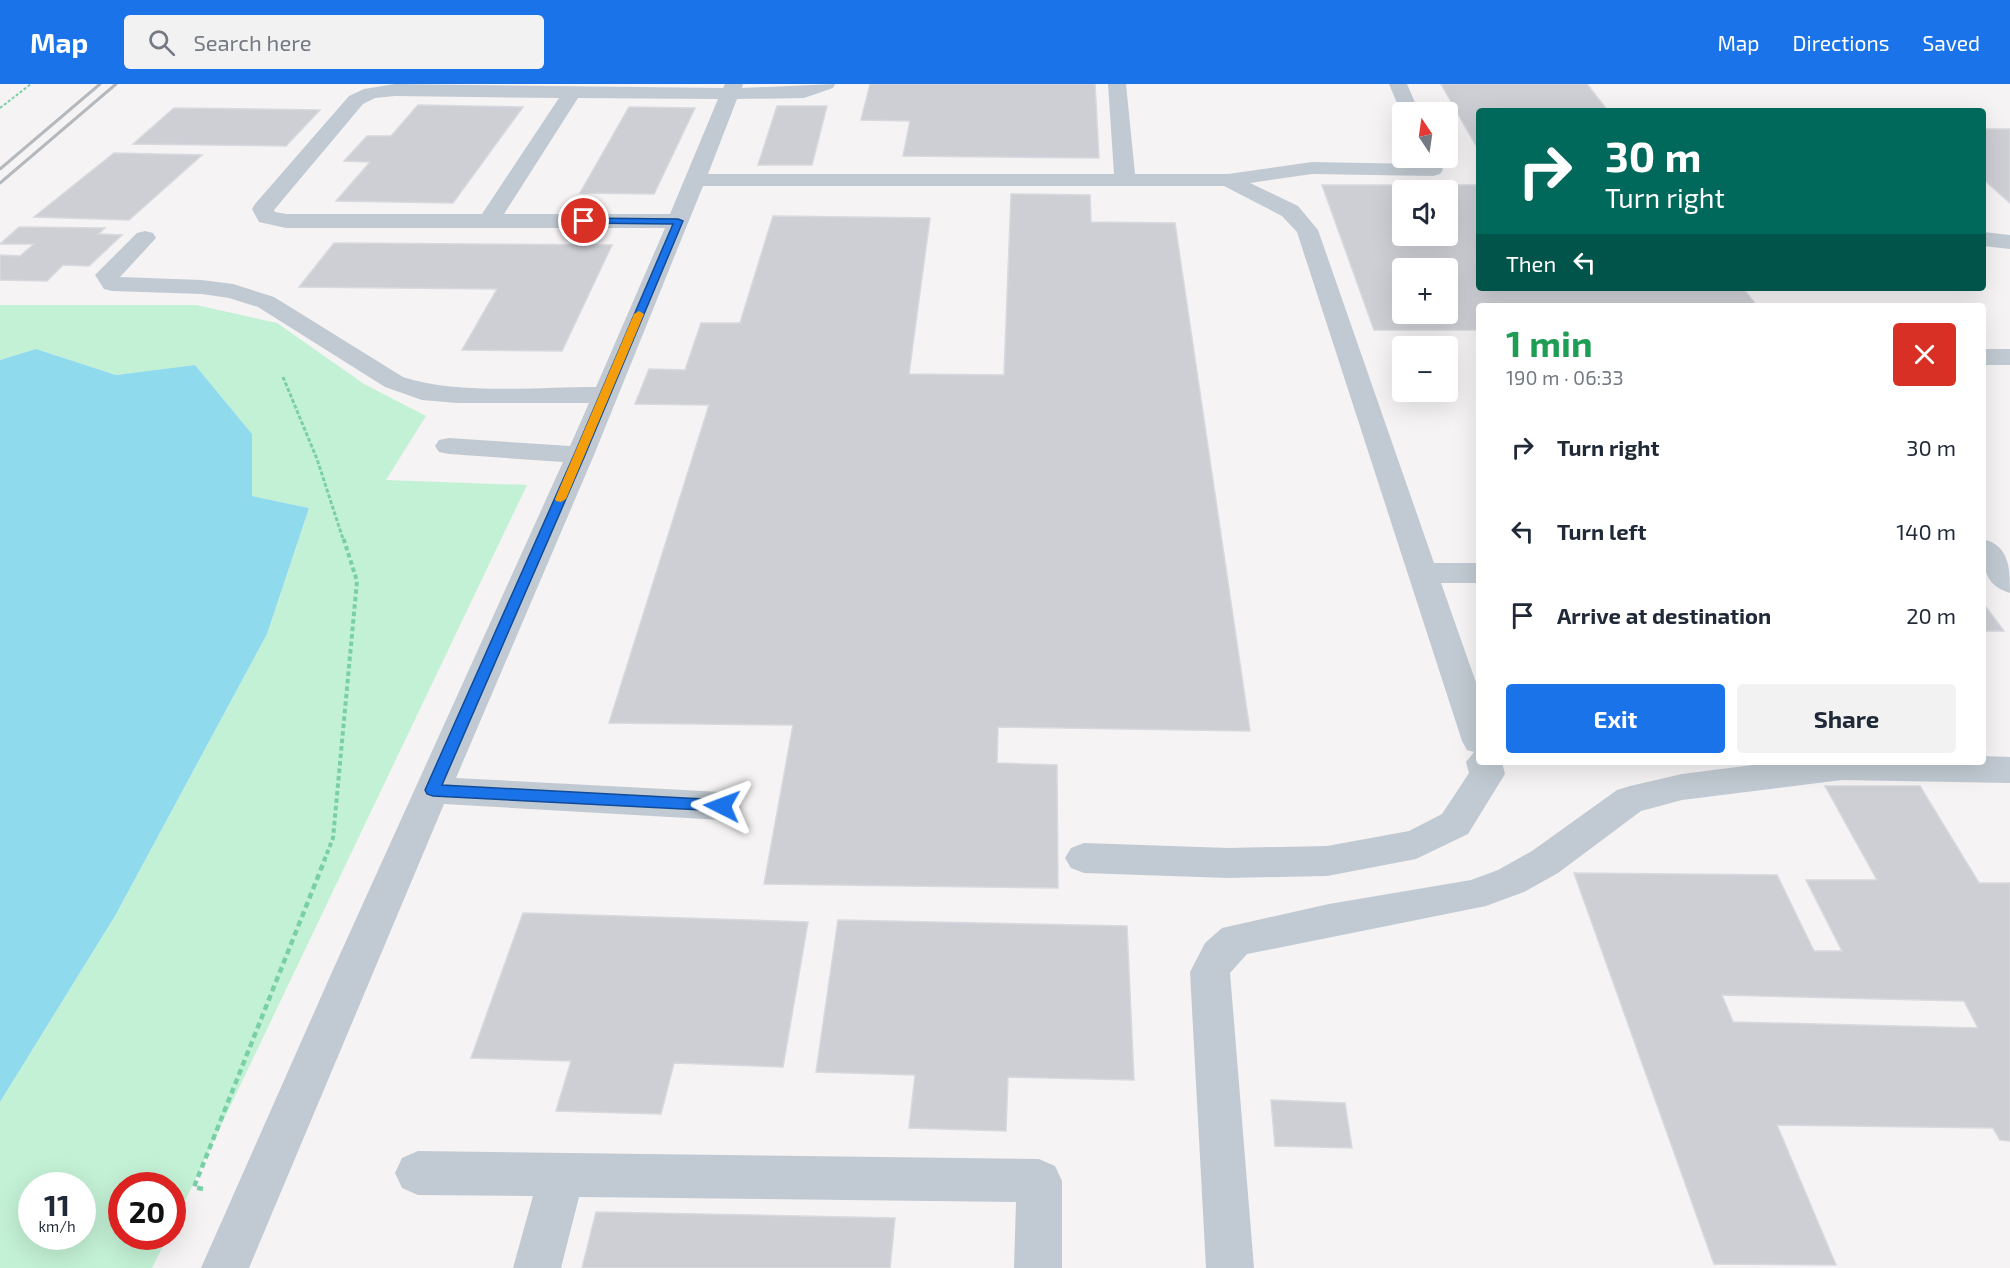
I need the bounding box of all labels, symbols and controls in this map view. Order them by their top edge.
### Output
search box [124,15,544,69]
text: Map [30,25,88,59]
icon: search [145,26,178,59]
text: Search here [193,29,312,55]
text: Map [1717,30,1760,55]
text: Directions [1793,30,1889,55]
text: Saved [1922,30,1980,55]
north arrow [1392,102,1458,168]
map controls [1392,102,1458,402]
text: 30 m [1605,130,1701,180]
icon: right [1506,132,1584,210]
button: sound [1392,180,1458,246]
text: Turn right [1605,181,1725,213]
pin [558,195,609,246]
icon: arrive [567,204,600,237]
icon: left [1568,246,1601,279]
text: Then [1506,250,1556,276]
button: + [1392,258,1458,324]
text: 1 min [1506,321,1593,364]
button: close [1893,323,1956,386]
button: − [1392,336,1458,402]
text: 190 m · 06:33 [1506,365,1624,389]
icon: right [1506,431,1539,464]
text: Turn right [1557,434,1659,460]
text: 30 m [1906,434,1956,460]
icon: left [1506,515,1539,548]
text: Turn left [1557,518,1646,544]
text: 140 m [1896,518,1956,544]
icon: arrive [1506,599,1539,632]
text: Arrive at destination [1557,602,1771,628]
text: 20 m [1906,602,1956,628]
button: Exit [1506,684,1725,753]
button: Share [1737,684,1956,753]
position arrow [690,774,754,838]
speed limit sign: 20 [108,1172,186,1250]
text: 11 [44,1186,70,1222]
text: km/h [38,1217,76,1235]

